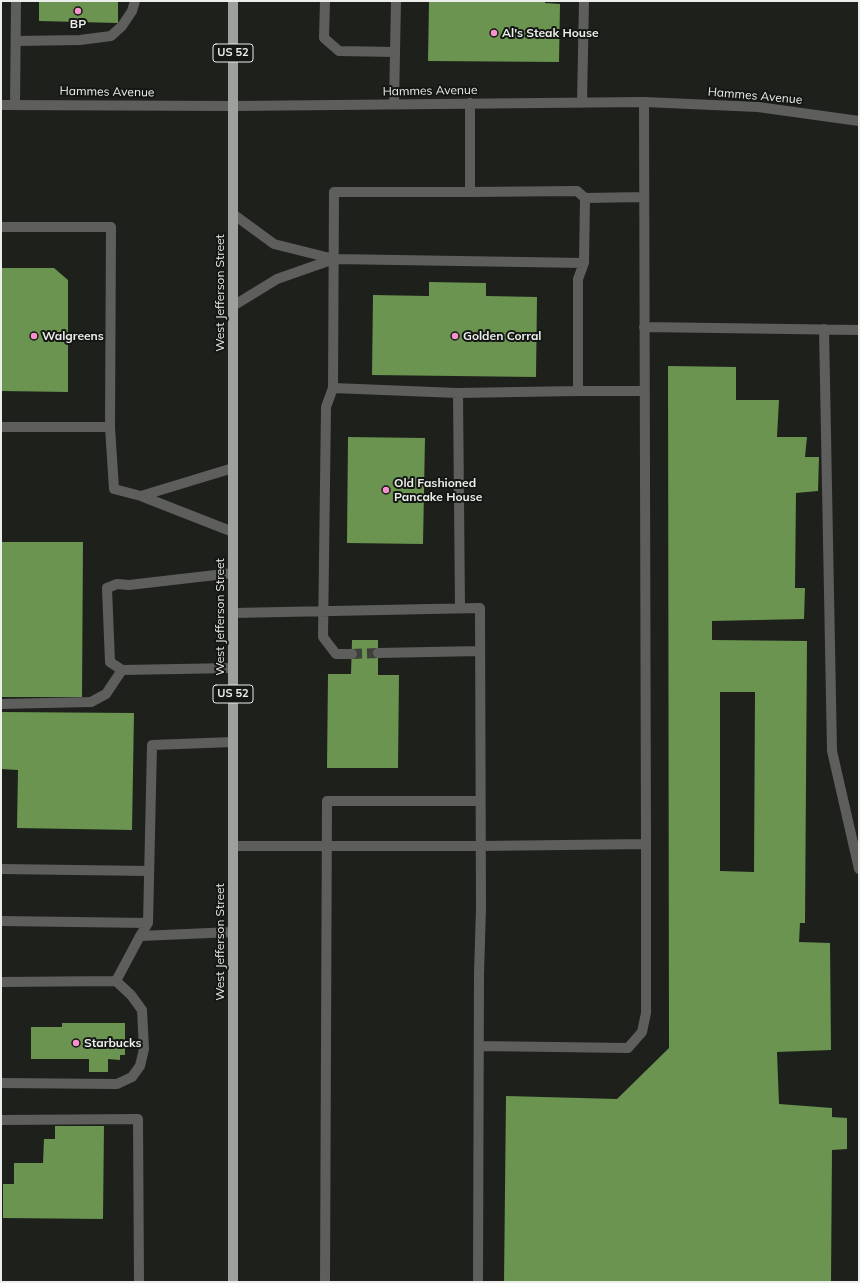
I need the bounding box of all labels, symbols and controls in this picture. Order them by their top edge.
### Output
marker: BP [73,6,83,16]
place label: BP [70,17,86,31]
place label: Al's Steak House [502,26,599,40]
marker: Al's Steak House [489,28,499,38]
road number: US 52 [213,44,253,62]
street label: Hammes Avenue [382,83,478,99]
street label: Hammes Avenue [59,84,155,100]
street label: Hammes Avenue [707,85,803,107]
street label: West Jefferson Street [213,234,227,352]
place label: Walgreens [42,329,104,343]
place label: Golden Corral [463,329,542,343]
marker: Walgreens [29,331,39,341]
marker: Golden Corral [450,331,460,341]
place label: Old Fashioned Pancake House [394,476,482,504]
marker: Old Fashioned Pancake House [381,485,391,495]
street label: West Jefferson Street [213,558,227,676]
road number: US 52 [213,685,253,703]
street label: West Jefferson Street [213,883,227,1001]
place label: Starbucks [84,1036,142,1050]
marker: Starbucks [71,1038,81,1048]

